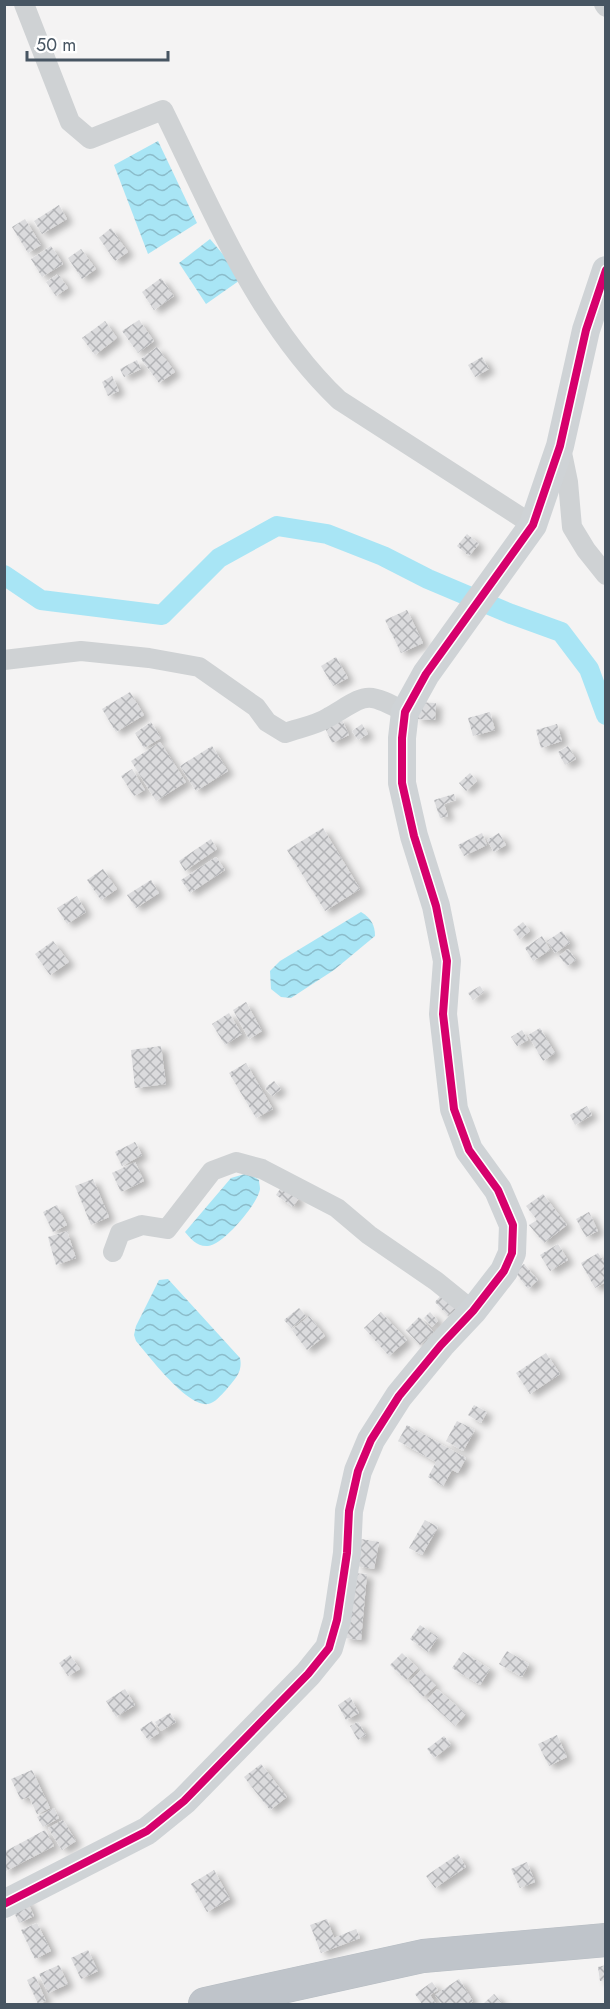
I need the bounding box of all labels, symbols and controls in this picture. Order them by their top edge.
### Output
scale bar [27,24,168,62]
text: 50 m [36,32,76,58]

